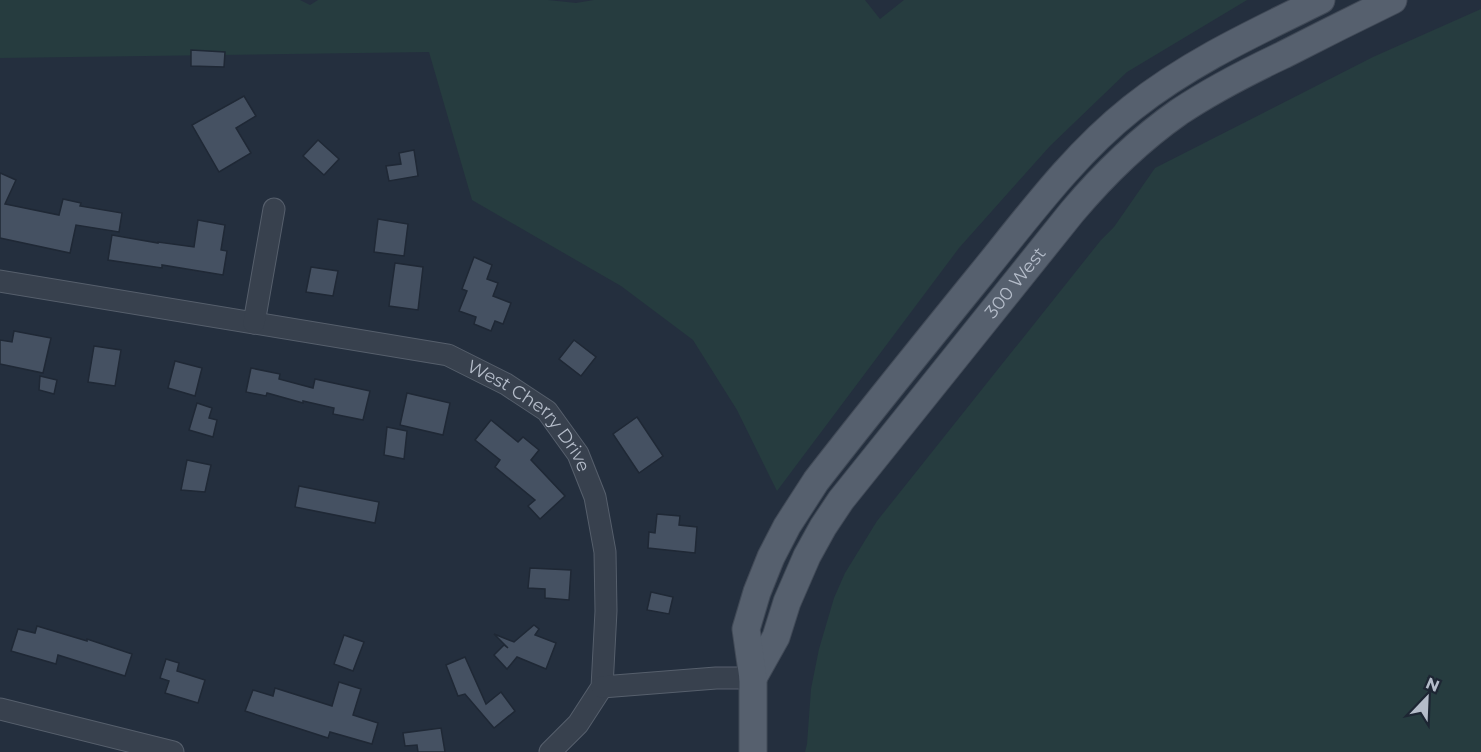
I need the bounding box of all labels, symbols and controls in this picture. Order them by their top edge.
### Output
street label: 300 West [980,243,1050,323]
street label: West Cherry Drive [463,355,595,475]
north arrow [1397,668,1457,728]
text: N [1423,673,1442,696]

